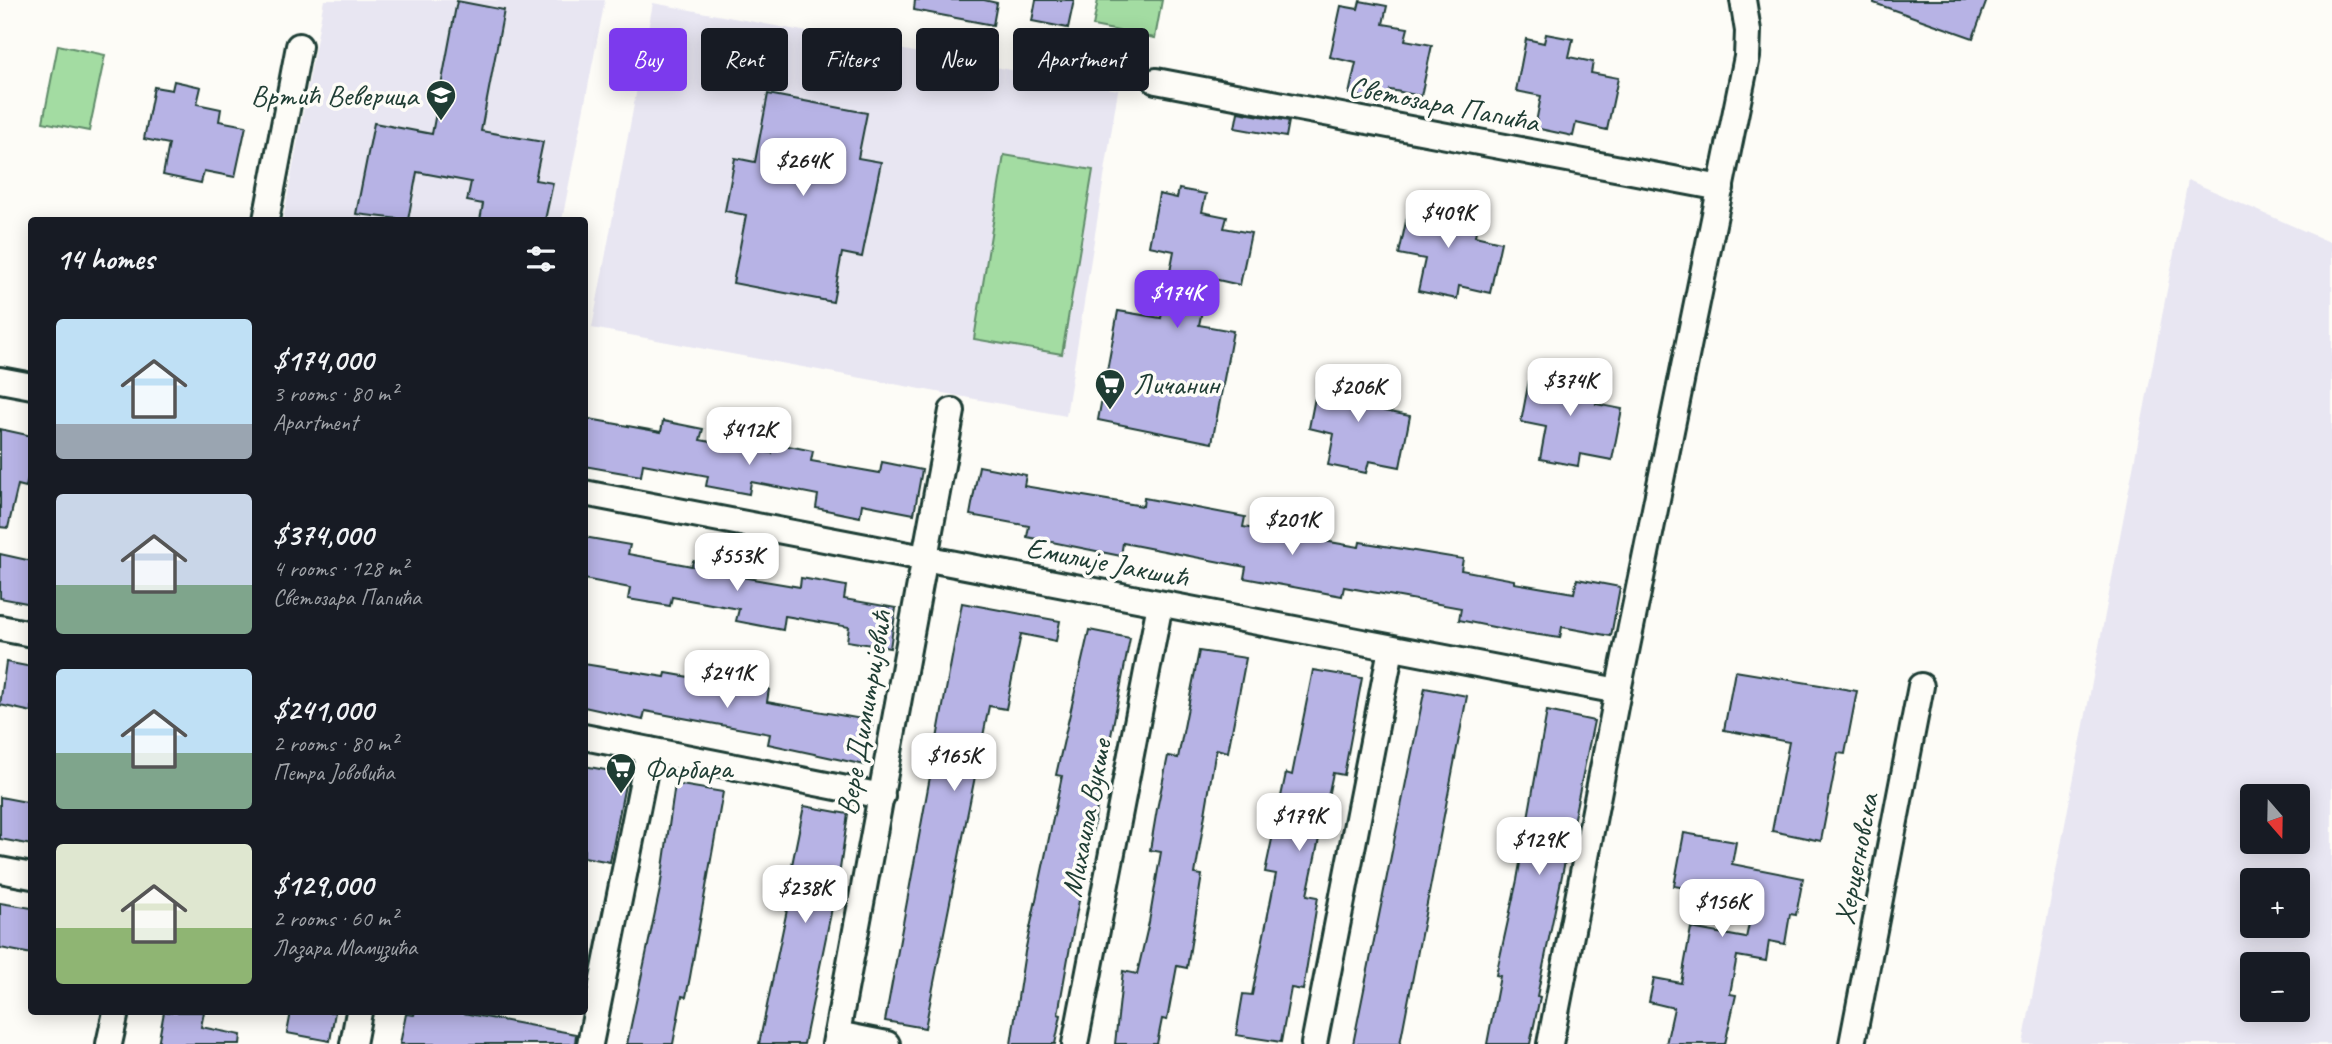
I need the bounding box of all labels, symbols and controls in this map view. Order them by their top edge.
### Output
chip: Buy [609,28,687,91]
chip: Rent [701,28,788,91]
chip: Filters [802,28,902,91]
chip: New [916,28,999,91]
chip: Apartment [1013,28,1149,91]
street label: Светозара Папића [1346,67,1544,141]
place label: Вртић Веверица [251,76,420,114]
school or university icon: Вртић Веверица [424,78,458,122]
pin: $264K [754,138,852,198]
text: $264K [776,146,830,175]
pin: $409K [1399,190,1497,250]
text: $409K [1422,198,1474,227]
text: 14 homes [56,240,154,278]
icon: filters [522,240,560,278]
pin: $174K [1128,270,1226,330]
text: $174K [1151,278,1204,307]
text: $174,000 [273,341,373,379]
icon: home [112,347,196,431]
pin: $374K [1521,358,1619,418]
pin: $206K [1309,364,1407,424]
place label: Личанин [1133,365,1222,403]
text: $374K [1544,366,1597,395]
supermarket icon: Личанин [1093,367,1127,411]
text: $206K [1331,372,1385,401]
text: 3 rooms · 80 m² [273,379,397,408]
pin: $412K [700,407,798,467]
text: Apartment [273,408,358,437]
text: $412K [722,415,776,444]
pin: $201K [1243,498,1341,557]
text: $201K [1265,505,1319,534]
text: $374,000 [273,516,373,554]
icon: home [112,522,196,606]
street label: Емилије Јакшић [1023,528,1193,597]
pin: $553K [688,534,786,593]
text: $553K [711,541,763,570]
text: 4 rooms · 128 m² [273,554,408,583]
text: Светозара Папића [273,583,421,612]
street label: Вере Димитријевић [827,606,901,818]
pin: $241K [678,650,776,710]
text: $241K [700,658,754,687]
text: $241,000 [273,691,373,729]
icon: home [112,697,196,781]
text: 2 rooms · 80 m² [273,729,397,758]
pin: $165K [905,734,1003,793]
street label: Михаила Вукше [1052,734,1120,900]
text: $165K [927,741,981,770]
place label: Фарбара [644,749,735,787]
supermarket icon: Фарбара [604,751,638,795]
text: Петра Јововића [273,758,394,787]
north arrow [2240,784,2310,854]
map controls [2240,784,2310,1022]
street label: Херцегновска [1825,788,1888,928]
pin: $179K [1250,794,1348,853]
text: $179K [1273,801,1325,830]
pin: $129K [1490,818,1588,877]
text: $129K [1513,825,1565,854]
text: $129,000 [273,866,373,904]
pin: $238K [756,866,854,925]
button: + [2240,868,2310,938]
icon: home [112,872,196,956]
text: $238K [778,873,832,902]
pin: $156K [1673,880,1771,939]
text: $156K [1695,887,1749,916]
text: 2 rooms · 60 m² [273,904,397,933]
text: Лазара Мамузића [273,933,417,962]
button: − [2240,952,2310,1022]

